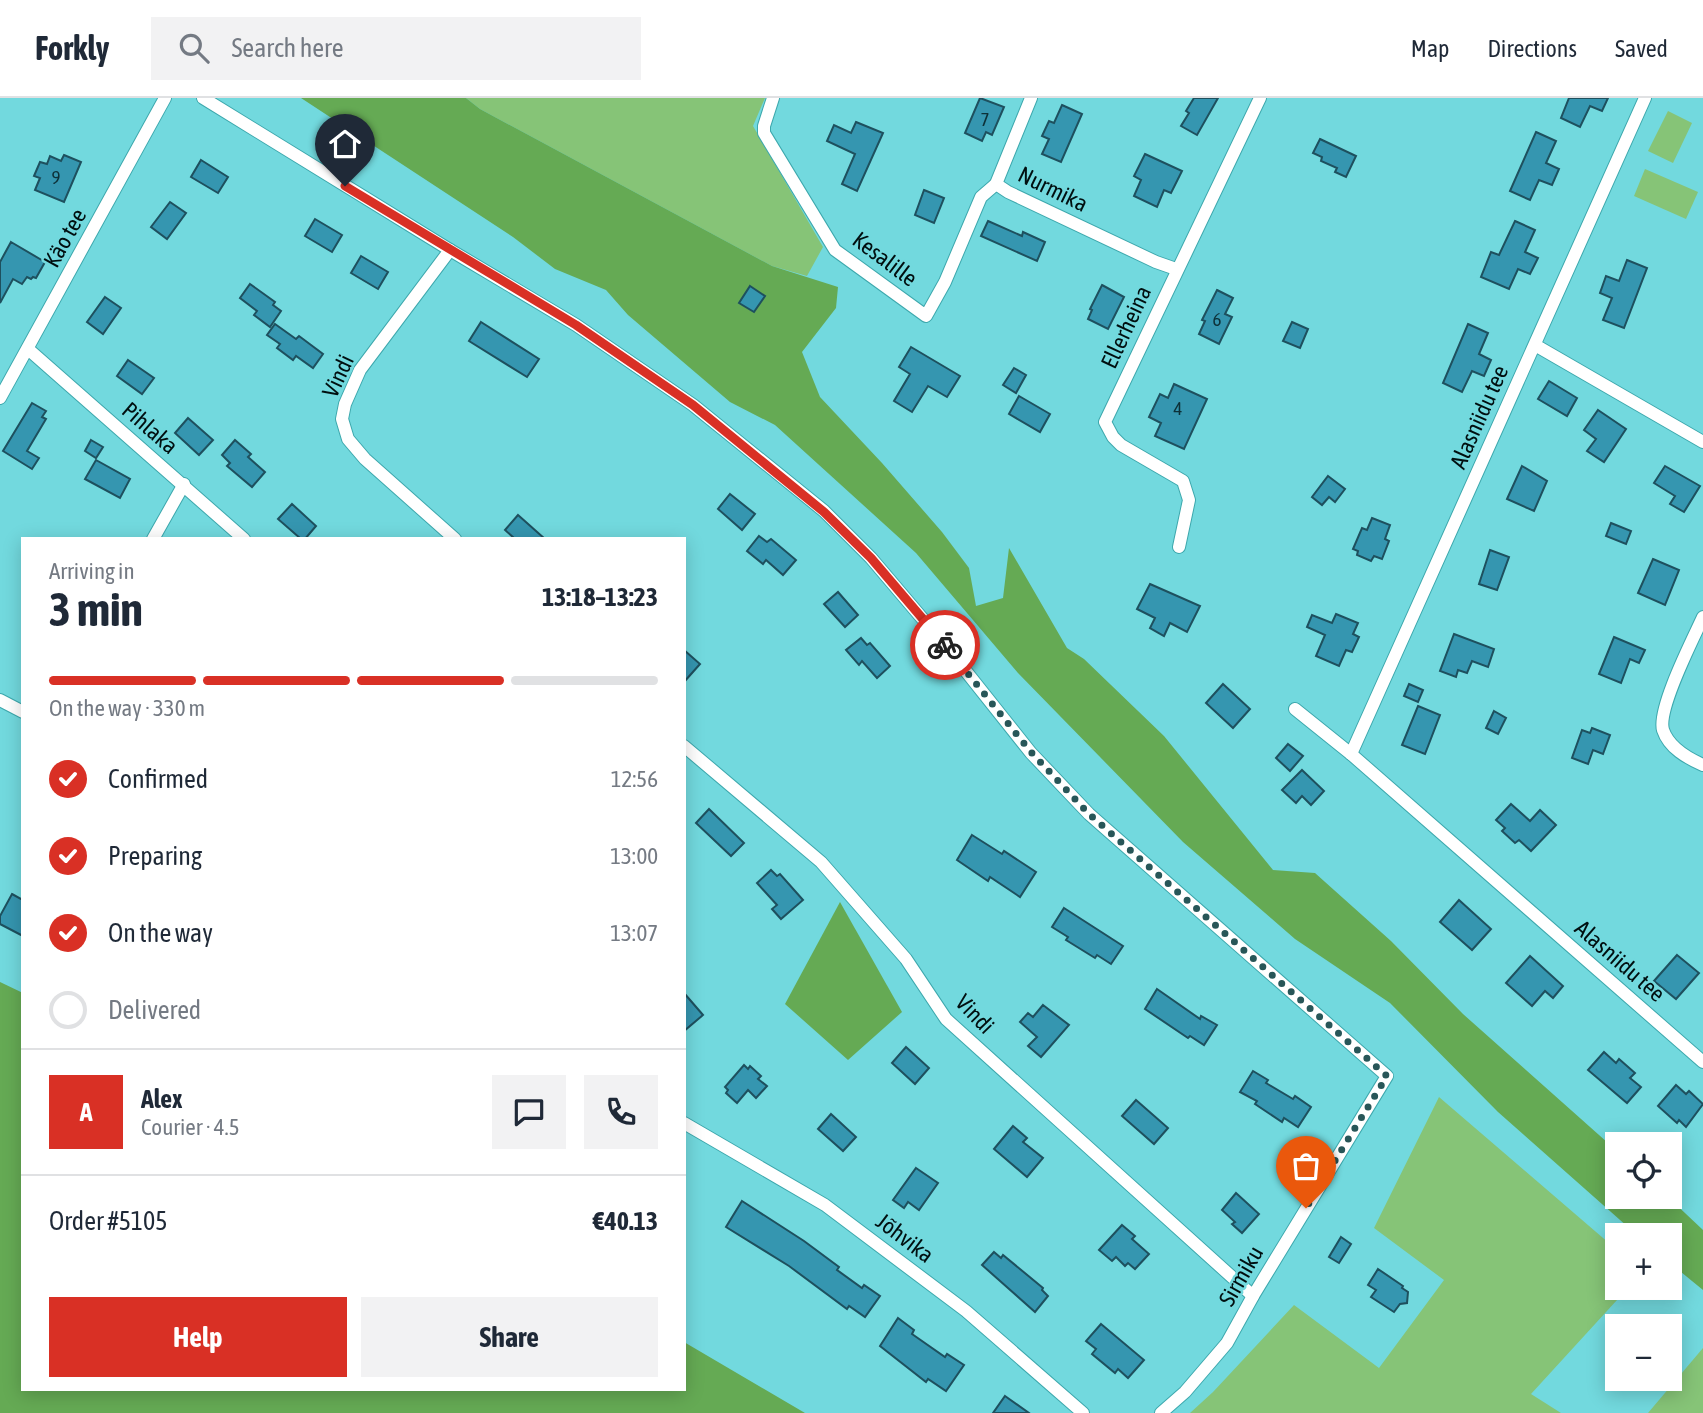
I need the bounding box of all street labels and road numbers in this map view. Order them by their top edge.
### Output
street label: Nurmika [1014,161,1092,217]
street label: Käo tee [38,204,92,272]
street label: Kesalille [848,226,922,292]
street label: Ellerheina [1096,282,1156,372]
street label: Vindi [317,351,359,401]
street label: Alasniidu tee [1445,361,1513,473]
street label: Pihlaka [117,397,183,459]
street label: Alasniidu tee [1570,915,1670,1007]
street label: Vindi [950,989,1000,1039]
street label: Jõhvika [871,1208,939,1268]
street label: Sirmiku [1214,1241,1268,1311]

